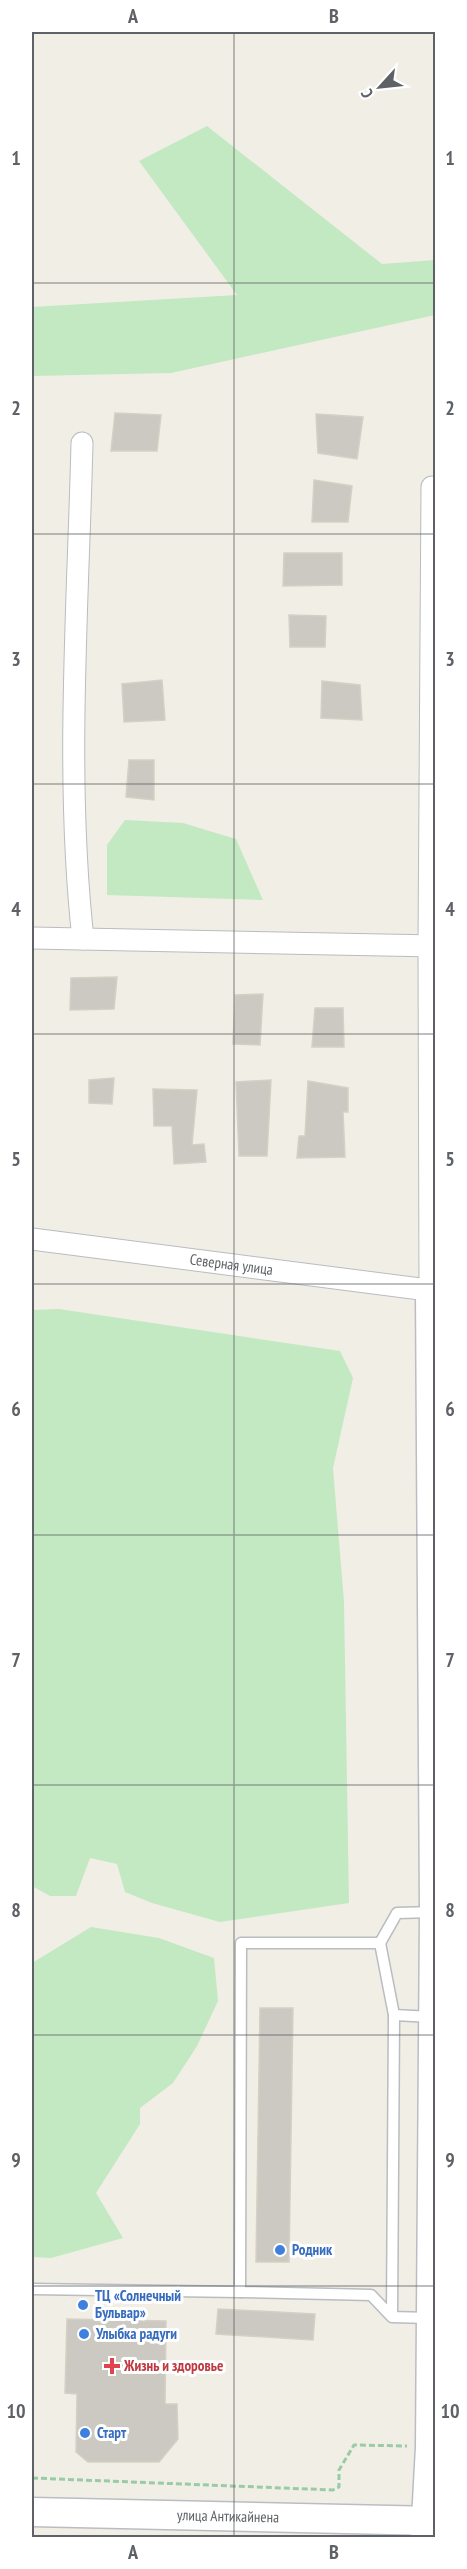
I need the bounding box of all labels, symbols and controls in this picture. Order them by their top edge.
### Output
text: A [127,3,139,29]
text: B [329,3,339,29]
north arrow [350,57,410,117]
text: С [356,85,377,102]
text: 1 [11,145,21,171]
text: 1 [445,145,455,171]
text: 2 [11,395,21,421]
text: 2 [445,395,455,421]
text: 3 [11,646,21,672]
text: 3 [445,646,455,672]
text: 4 [11,896,21,922]
text: 4 [445,896,455,922]
text: 5 [11,1146,21,1172]
text: 5 [445,1146,455,1172]
street label: Северная улица [189,1249,274,1279]
text: 6 [11,1396,21,1422]
text: 6 [445,1396,455,1422]
text: 7 [11,1647,21,1673]
text: 7 [445,1647,455,1673]
text: 8 [11,1897,21,1923]
text: 8 [445,1897,455,1923]
text: 9 [11,2147,21,2173]
text: 9 [445,2147,455,2173]
place label: Родник [292,2240,333,2259]
marker: Родник [273,2243,287,2257]
place label: ТЦ «Солнечный Бульвар» [95,2286,181,2322]
marker: ТЦ «Солнечный Бульвар» [76,2298,90,2312]
place label: Улыбка радуги [95,2324,177,2343]
marker: Улыбка радуги [77,2327,91,2341]
place label: Жизнь и здоровье [123,2356,223,2375]
marker: Жизнь и здоровье [105,2359,119,2373]
text: 10 [6,2398,26,2424]
text: 10 [440,2398,460,2424]
place label: Старт [97,2423,127,2442]
marker: Старт [78,2426,92,2440]
street label: улица Антикайнена [177,2505,279,2527]
text: A [127,2539,139,2565]
text: B [329,2539,339,2565]

